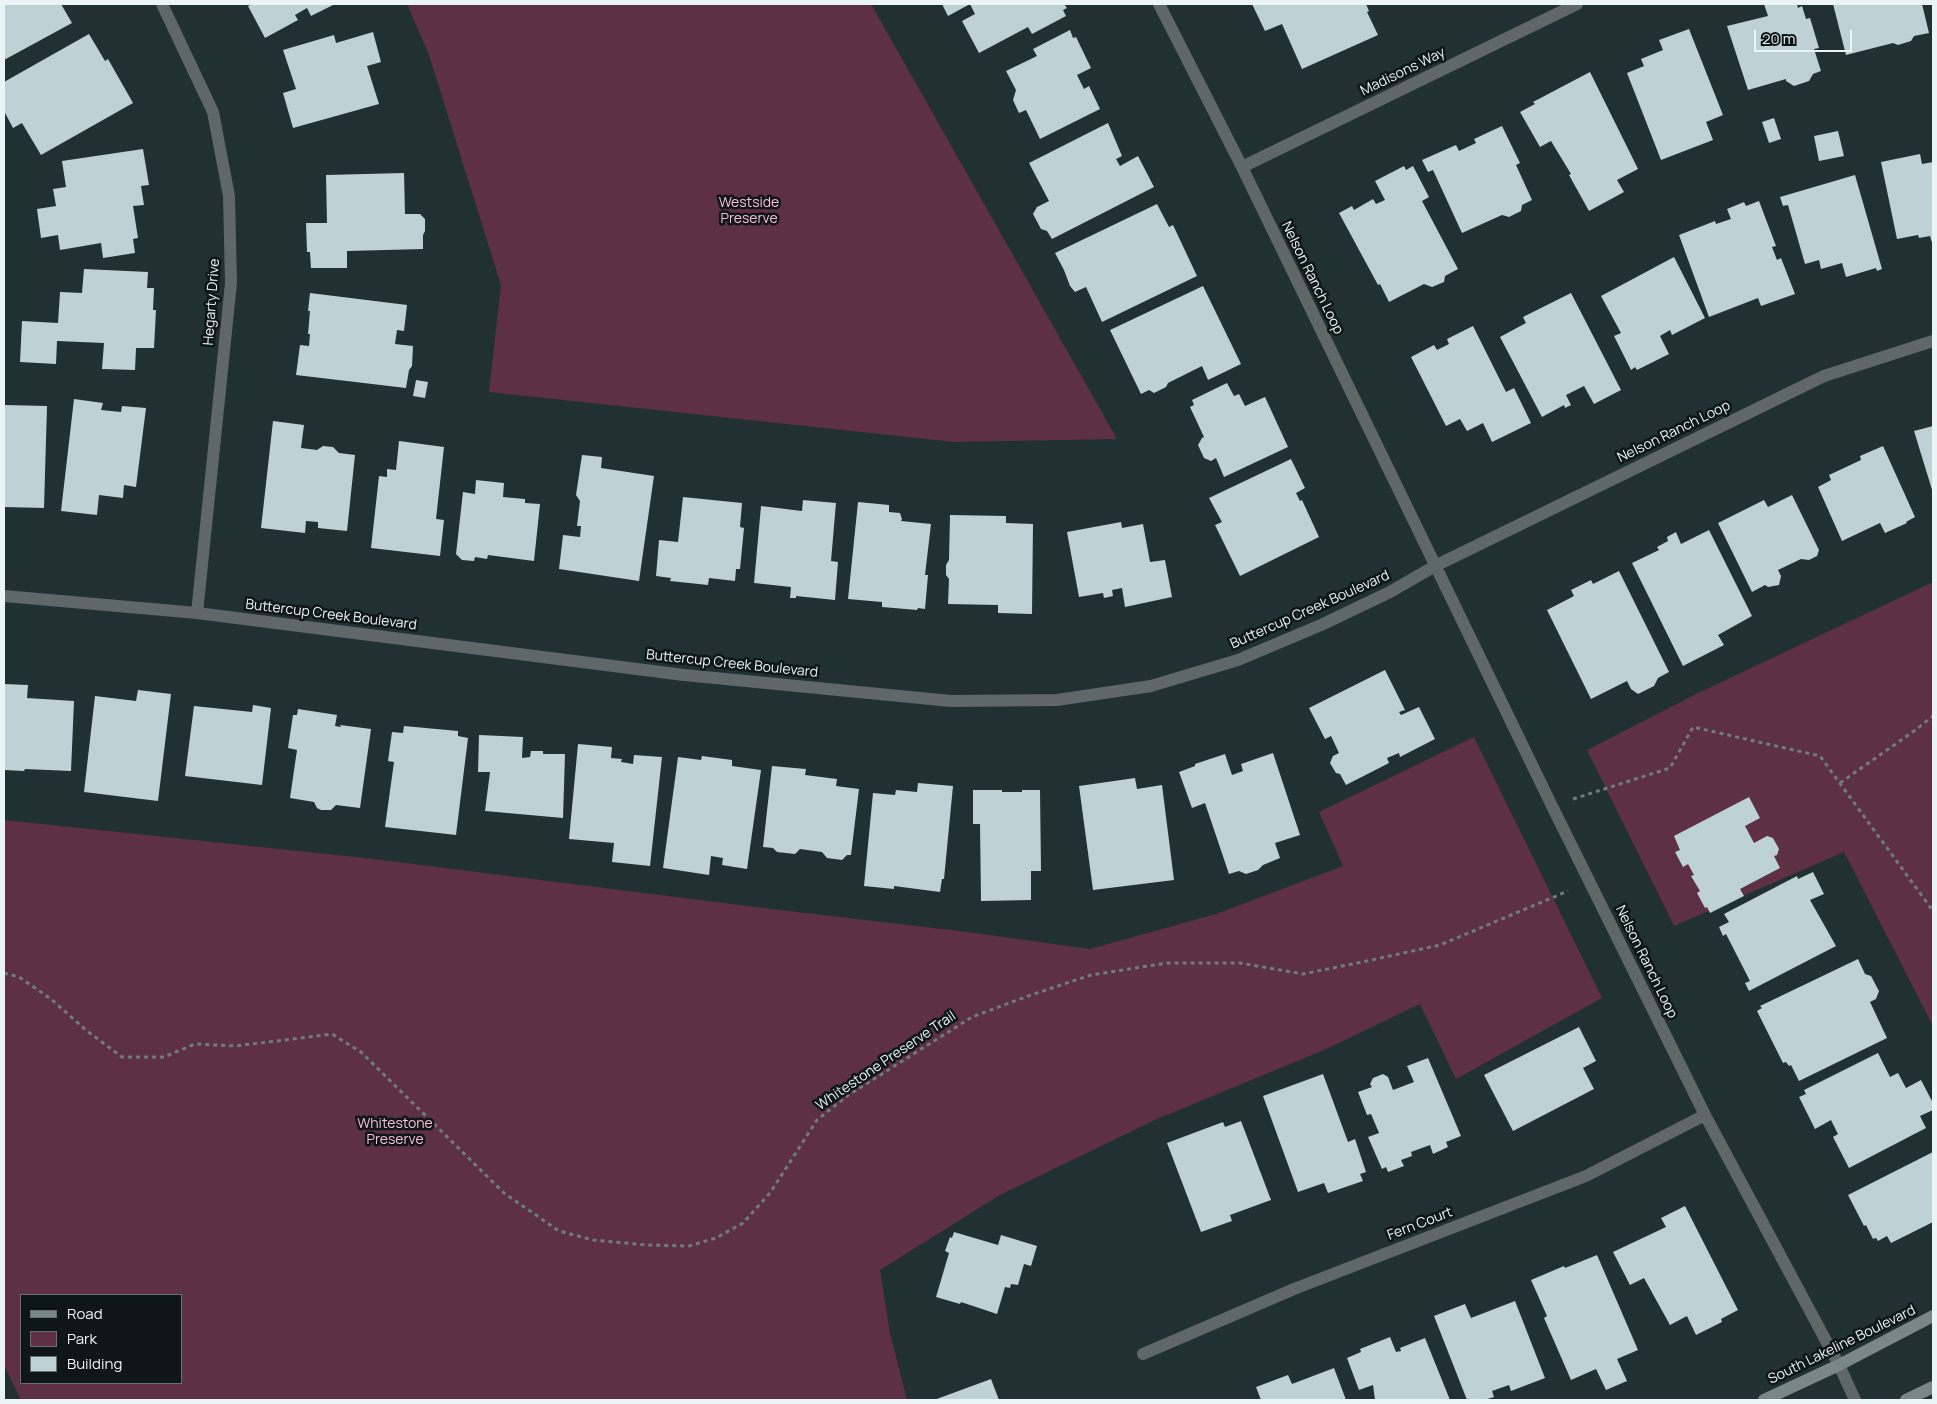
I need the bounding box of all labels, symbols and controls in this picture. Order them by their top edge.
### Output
scale bar [1757,20,1854,52]
text: 20 m [1762,28,1795,49]
street label: Madisons Way [1358,44,1448,100]
park label: Westside Preserve [719,195,779,228]
street label: Nelson Ranch Loop [1277,219,1347,337]
street label: Hegarty Drive [201,258,223,346]
street label: Nelson Ranch Loop [1615,397,1733,467]
street label: Buttercup Creek Boulevard [1228,567,1392,653]
street label: Buttercup Creek Boulevard [244,596,418,634]
street label: Buttercup Creek Boulevard [645,647,819,681]
street label: Nelson Ranch Loop [1611,903,1681,1021]
street label: Whitestone Preserve Trail [813,1008,959,1114]
park label: Whitestone Preserve [357,1116,433,1148]
street label: Fern Court [1385,1204,1455,1244]
legend [20,1294,182,1384]
street label: South Lakeline Boulevard [1766,1302,1918,1388]
text: Road [67,1303,103,1324]
text: Park [67,1328,97,1349]
text: Building [67,1353,122,1374]

